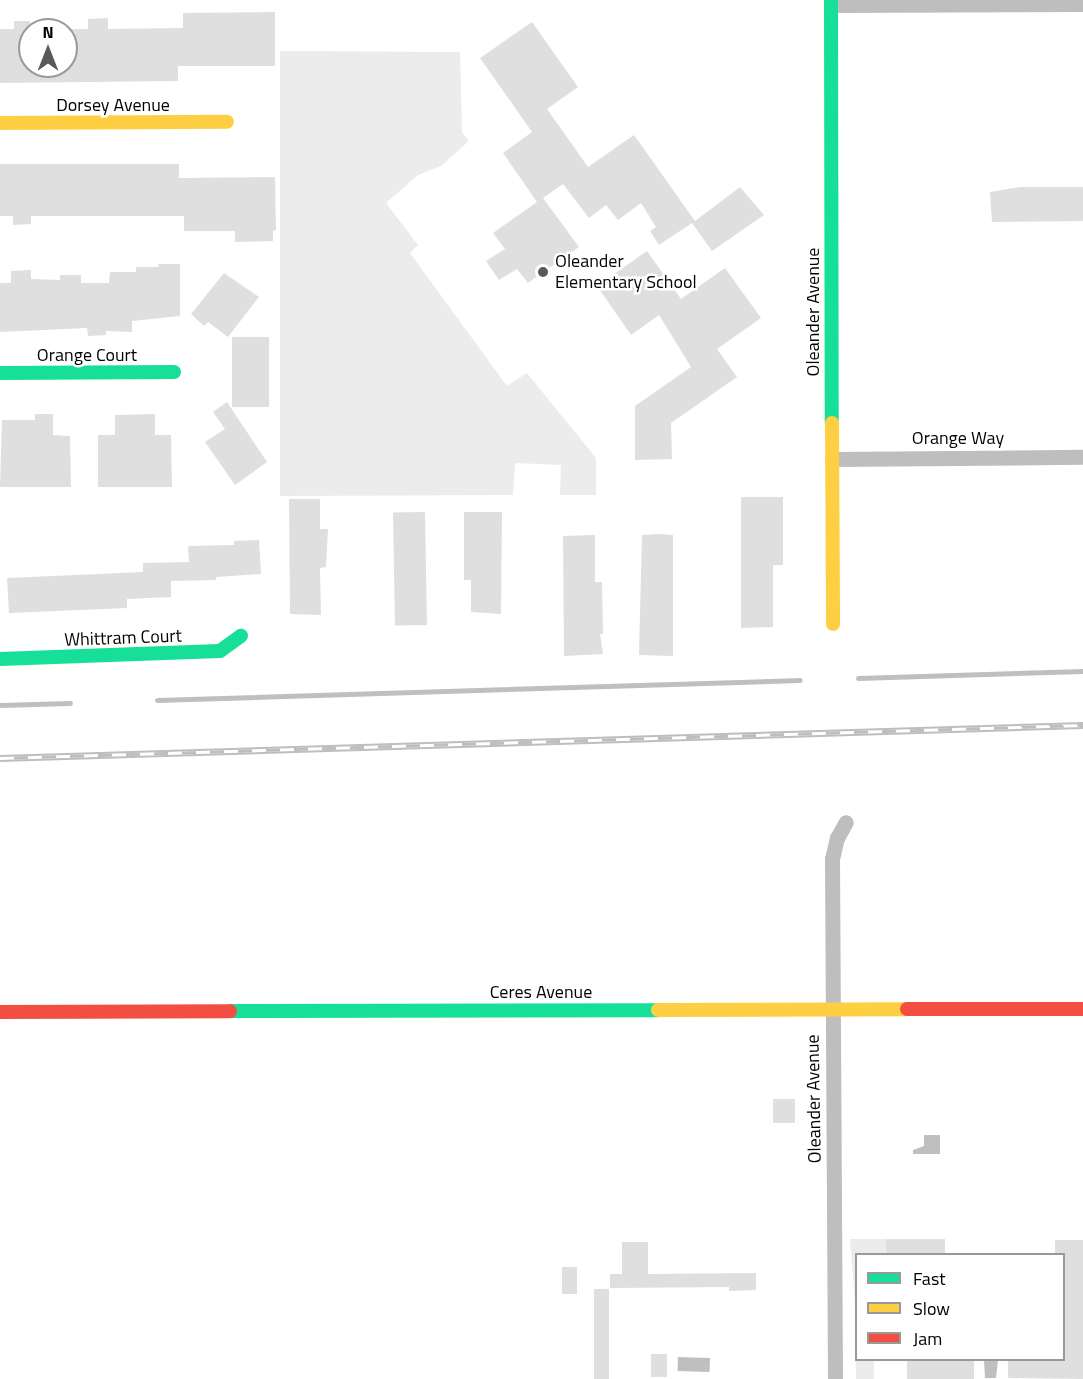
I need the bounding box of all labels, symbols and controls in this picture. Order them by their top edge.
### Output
north arrow [18,18,78,78]
text: N [42,20,54,44]
street label: Dorsey Avenue [56,94,170,116]
street label: Oleander Avenue [802,248,824,376]
place label: Oleander Elementary School [555,251,697,294]
marker: Oleander Elementary School [536,265,550,279]
street label: Orange Court [37,344,137,366]
street label: Orange Way [912,427,1004,449]
street label: Whittram Court [64,625,182,651]
street label: Ceres Avenue [490,981,592,1003]
street label: Oleander Avenue [802,1034,826,1164]
legend [855,1253,1065,1361]
text: Fast [913,1265,946,1292]
text: Slow [913,1295,950,1322]
text: Jam [913,1325,942,1352]

